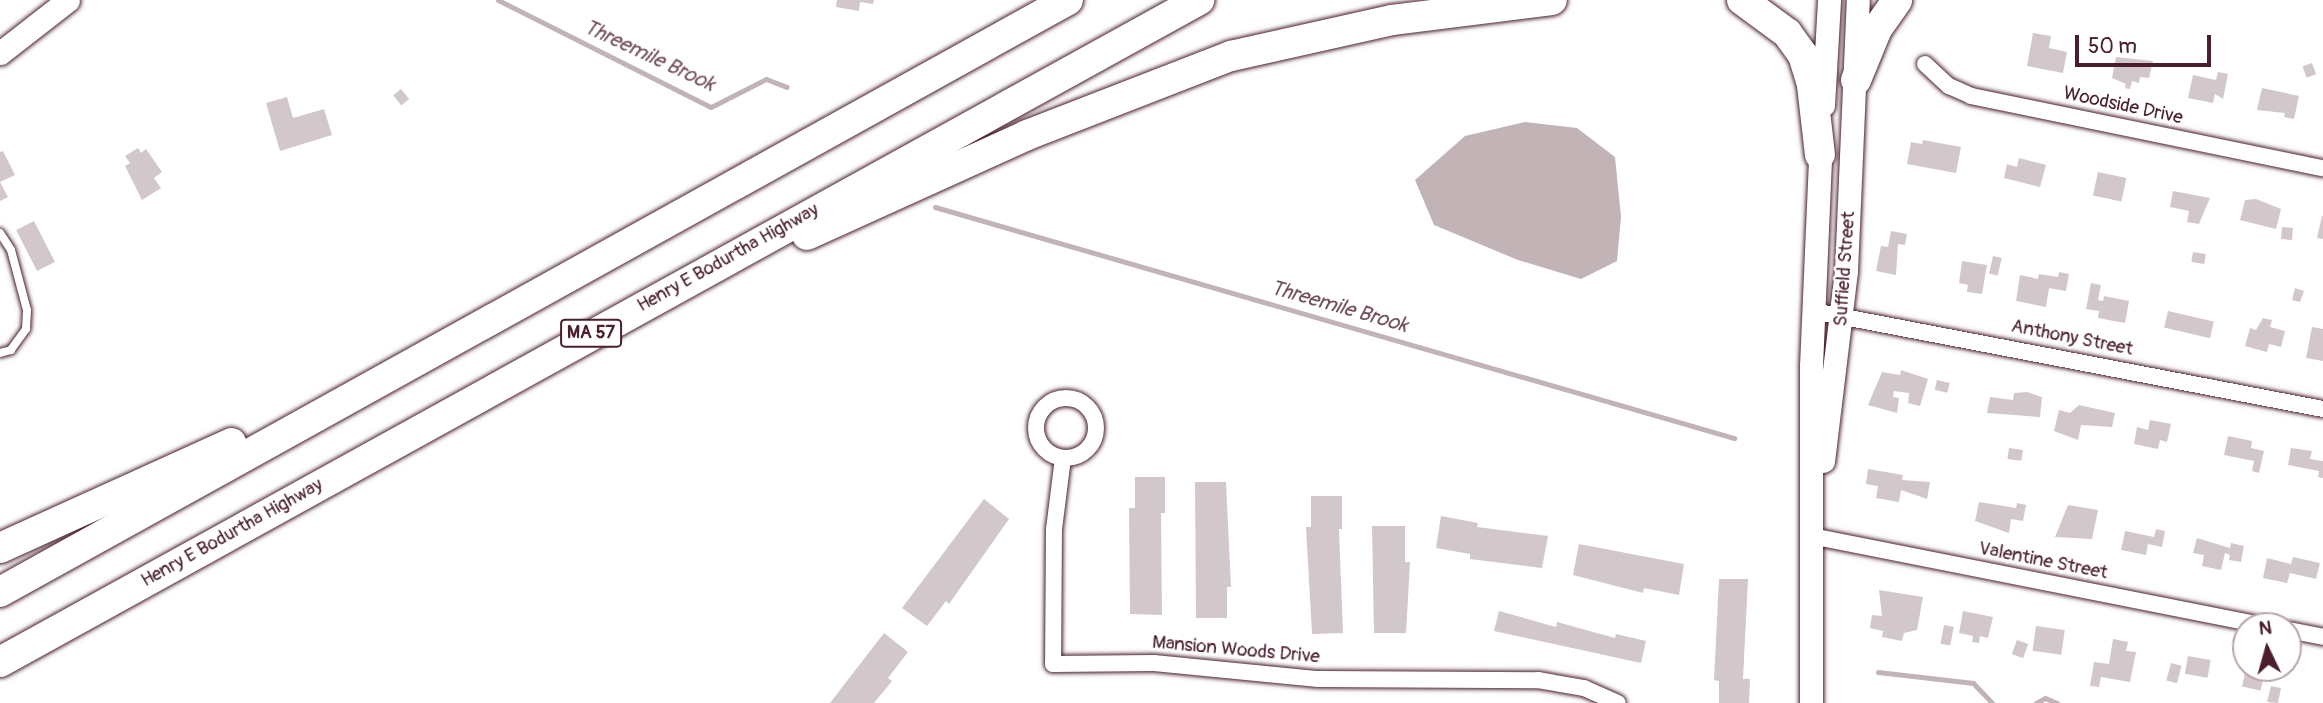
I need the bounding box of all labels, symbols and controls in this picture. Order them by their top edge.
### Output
water label: Threemile Brook [579,15,719,97]
scale bar [2078,21,2214,65]
text: 50 m [2088,33,2137,60]
street label: Woodside Drive [2061,82,2185,130]
street label: Henry E Bodurtha Highway [633,199,823,317]
street label: Suffield Street [1830,211,1860,327]
water label: Threemile Brook [1267,275,1411,339]
street label: Anthony Street [2009,315,2135,361]
road number: MA 57 [560,318,622,348]
street label: Henry E Bodurtha Highway [137,474,327,592]
street label: Valentine Street [1977,537,2109,585]
north arrow [2232,612,2302,682]
text: N [2258,616,2273,641]
street label: Mansion Woods Drive [1151,631,1321,669]

